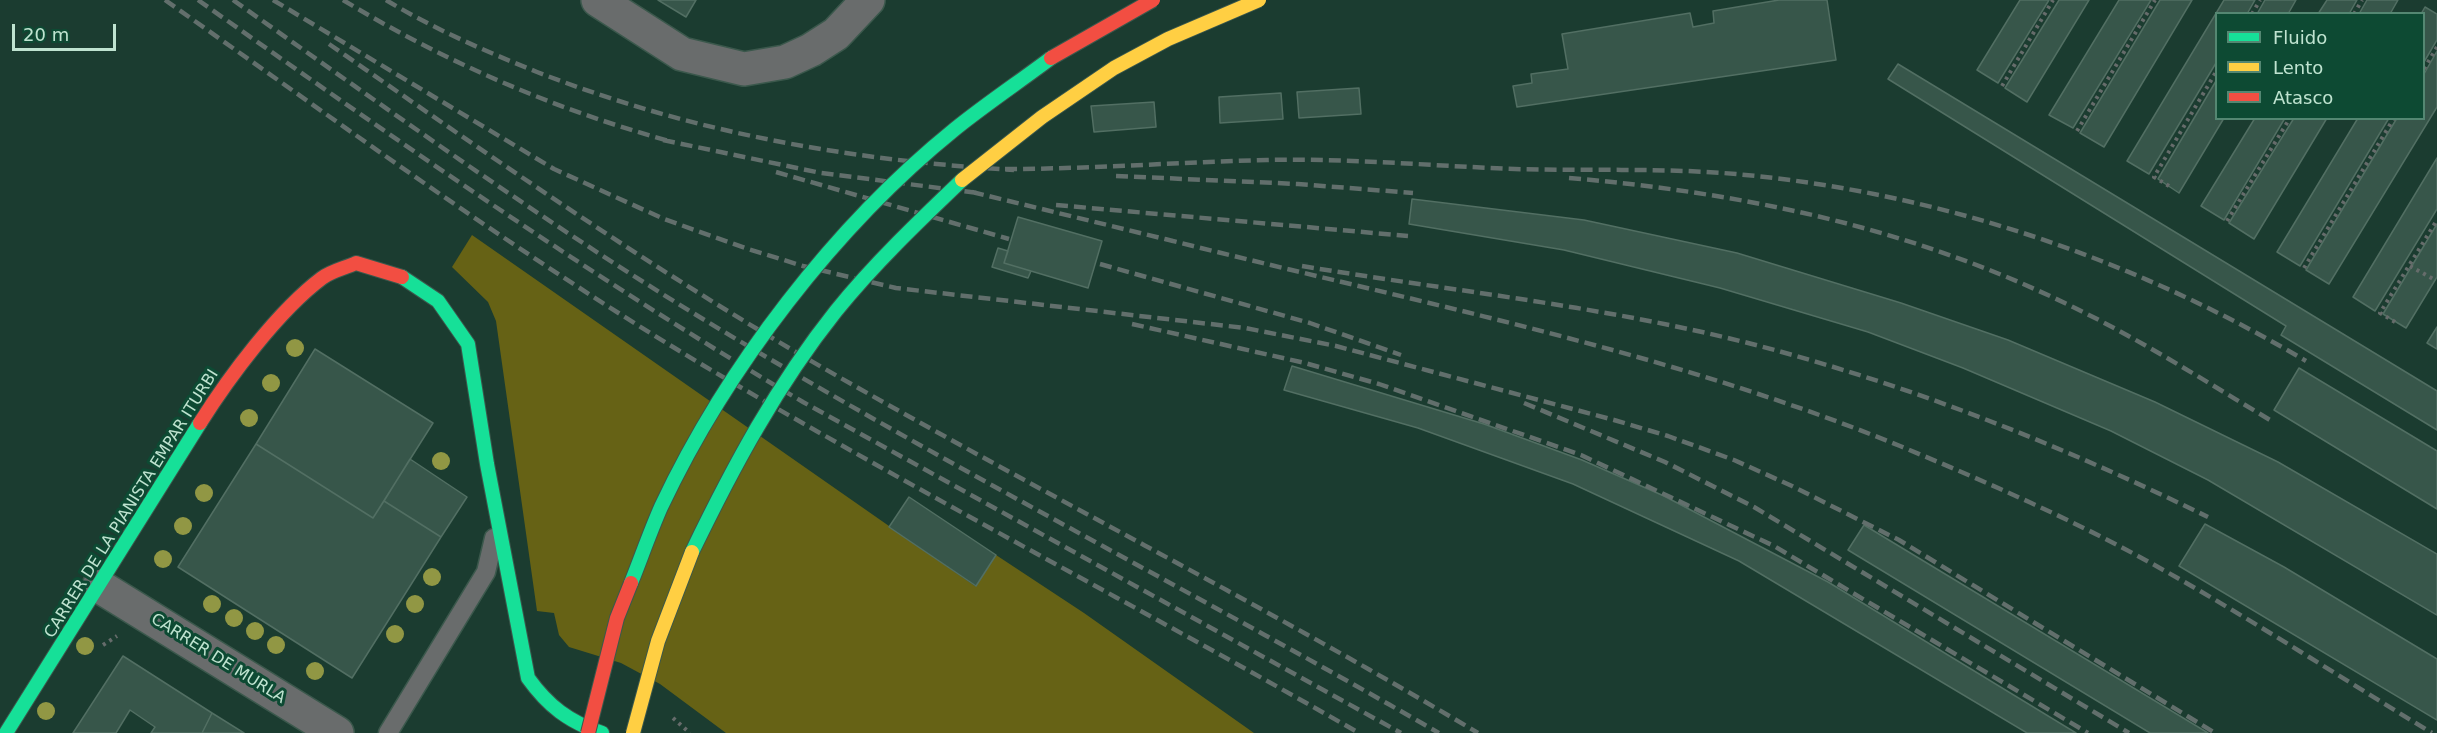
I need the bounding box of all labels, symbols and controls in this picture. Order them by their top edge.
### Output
scale bar [15,12,118,50]
legend [2215,12,2425,120]
text: 20 m [23,24,69,45]
text: Fluido [2273,27,2327,48]
text: Lento [2273,57,2323,78]
text: Atasco [2273,87,2333,108]
street label: CARRER DE LA PIANISTA EMPAR ITURBI [41,366,223,642]
street label: CARRER DE MURLA [147,610,289,708]

